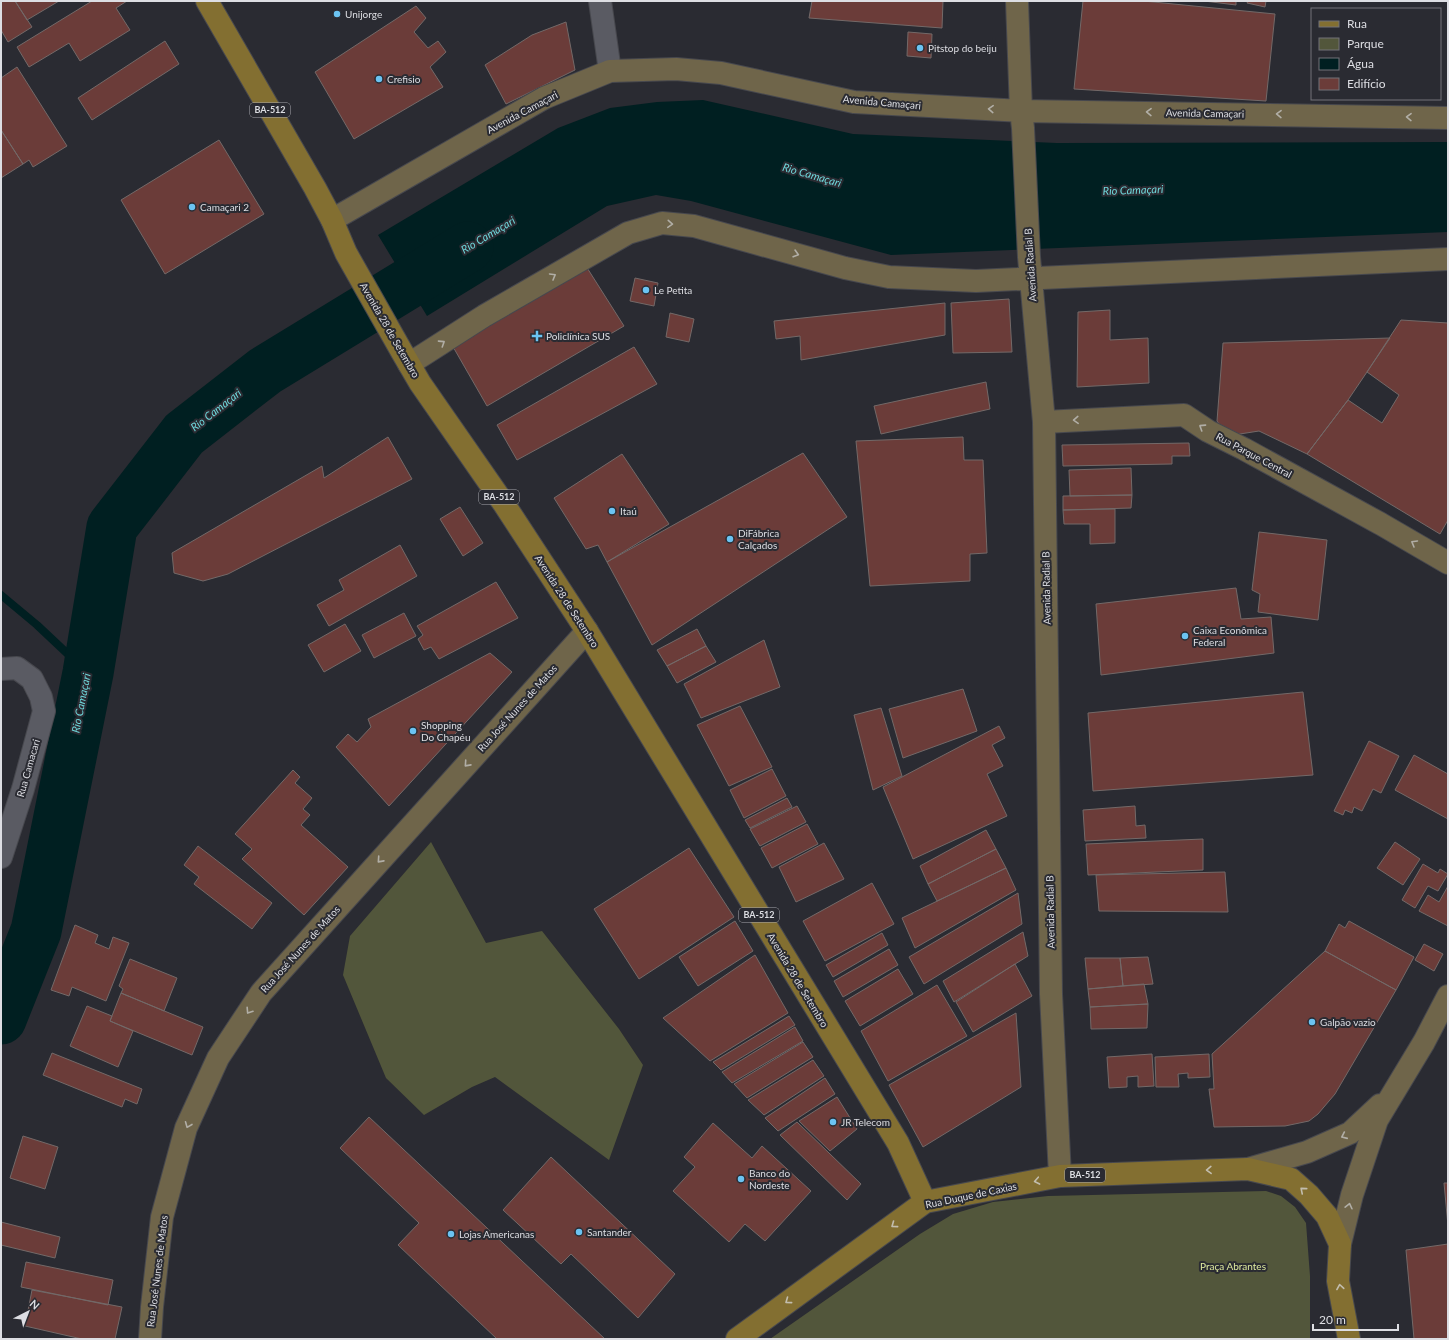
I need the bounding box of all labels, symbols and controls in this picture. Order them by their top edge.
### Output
place label: Unijorge [345,8,382,20]
legend [1311,8,1441,100]
marker: Unijorge [332,9,342,19]
text: Rua [1347,16,1367,31]
text: Parque [1347,36,1384,51]
place label: Pitstop do beiju [928,42,997,54]
marker: Pitstop do beiju [915,43,925,53]
text: Água [1347,56,1374,71]
place label: Crefisio [387,73,421,85]
marker: Crefisio [374,74,384,84]
text: Edifício [1347,76,1386,91]
street label: Avenida Camaçari [485,88,559,136]
street label: Avenida Camaçari [842,93,922,111]
road number: BA-512 [250,103,290,117]
one-way arrow [988,105,994,113]
street label: Avenida Camaçari [1166,106,1244,120]
one-way arrow [1146,108,1152,116]
one-way arrow [1276,110,1282,119]
one-way arrow [1406,113,1412,121]
water label: Rio Camaçari [781,160,844,189]
water label: Rio Camaçari [1102,182,1164,197]
place label: Camaçari 2 [200,201,249,213]
marker: Camaçari 2 [187,202,197,212]
water label: Rio Camaçari [458,213,517,256]
one-way arrow [667,220,673,229]
street label: Avenida Radial B [1021,228,1039,302]
one-way arrow [793,250,800,258]
one-way arrow [549,274,556,281]
street label: Avenida 28 de Setembro [358,280,422,380]
place label: Le Petita [654,284,692,296]
marker: Le Petita [641,285,651,295]
marker: Policlínica SUS [531,330,543,342]
place label: Policlínica SUS [546,330,610,342]
one-way arrow [438,340,445,348]
water label: Rio Camaçari [188,386,244,433]
one-way arrow [1073,416,1079,425]
one-way arrow [1199,424,1206,432]
street label: Rua Parque Central [1214,430,1294,480]
road number: BA-512 [479,490,519,504]
place label: Itaú [620,505,637,517]
marker: Itaú [607,506,617,516]
place label: DiFábrica Calçados [738,527,779,551]
marker: DiFábrica Calçados [725,534,735,544]
one-way arrow [1411,541,1418,548]
street label: Avenida Radial B [1039,551,1053,625]
street label: Avenida 28 de Setembro [533,553,602,650]
place label: Caixa Econômica Federal [1193,624,1267,648]
marker: Caixa Econômica Federal [1180,631,1190,641]
street label: Rua José Nunes de Matos [475,662,559,754]
water label: Rio Camaçari [68,671,93,734]
place label: Shopping Do Chapéu [421,719,470,743]
marker: Shopping Do Chapéu [408,726,418,736]
street label: Rua Camacari [14,738,42,798]
one-way arrow [465,759,472,766]
one-way arrow [378,855,385,863]
street label: Avenida Radial B [1043,875,1057,949]
street label: Rua José Nunes de Matos [258,903,342,995]
road number: BA-512 [739,908,779,922]
street label: Avenida 28 de Setembro [765,931,831,1030]
one-way arrow [246,1007,254,1014]
place label: Galpão vazio [1320,1016,1376,1028]
marker: Galpão vazio [1307,1017,1317,1027]
place label: JR Telecom [841,1116,890,1128]
marker: JR Telecom [828,1117,838,1127]
one-way arrow [184,1121,192,1128]
one-way arrow [1341,1131,1348,1139]
one-way arrow [1206,1166,1212,1174]
place label: Banco do Nordeste [749,1167,790,1191]
road number: BA-512 [1065,1168,1105,1182]
marker: Banco do Nordeste [736,1174,746,1184]
one-way arrow [1034,1176,1040,1184]
street label: Rua Duque de Caxias [924,1179,1018,1211]
one-way arrow [1301,1187,1308,1194]
one-way arrow [1345,1203,1353,1210]
street label: Rua José Nunes de Matos [144,1214,170,1328]
one-way arrow [891,1220,898,1227]
place label: Santander [587,1226,632,1238]
marker: Santander [574,1227,584,1237]
place label: Lojas Americanas [459,1228,534,1240]
marker: Lojas Americanas [446,1229,456,1239]
park label: Praça Abrantes [1200,1260,1266,1272]
one-way arrow [1336,1284,1344,1290]
north arrow [8,1292,48,1332]
one-way arrow [785,1296,792,1304]
text: N [28,1297,43,1312]
scale bar [1313,1306,1398,1332]
text: 20 m [1319,1312,1346,1327]

